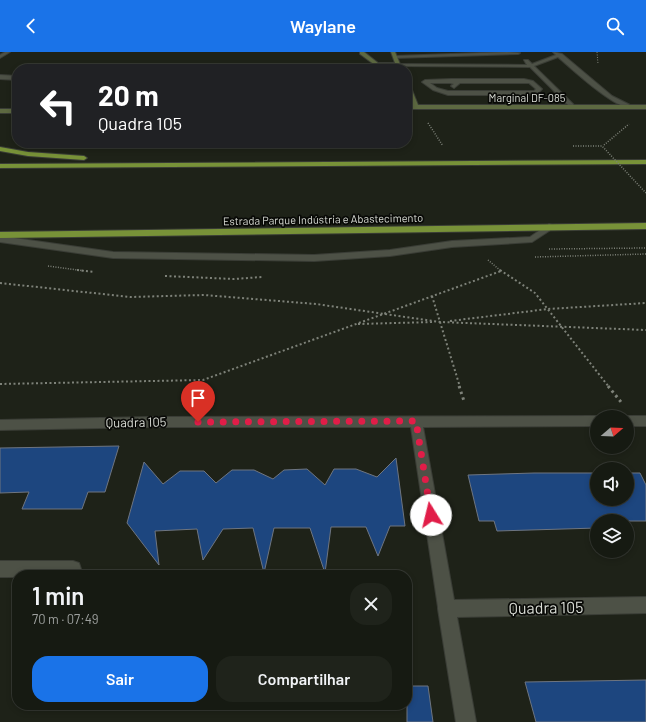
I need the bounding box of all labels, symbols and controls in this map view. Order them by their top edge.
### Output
icon: back [20,15,42,37]
text: Waylane [290,15,356,37]
icon: search [604,15,626,37]
text: 20 m [98,78,159,112]
icon: left [32,80,84,132]
street label: Marginal DF-085 [489,91,566,104]
text: Quadra 105 [98,112,182,134]
street label: Estrada Parque Indústria e Abastecimento [223,211,423,227]
pin [181,381,215,422]
icon: arrive [187,387,209,409]
north arrow [590,410,634,454]
map controls [590,410,634,558]
street label: Quadra 105 [105,413,167,431]
button: sound [590,462,634,506]
position arrow [410,494,452,536]
button: layers [590,514,634,558]
text: 1 min [32,581,84,610]
button: close [350,583,392,625]
street label: Quadra 105 [508,597,584,617]
text: 70 m · 07:49 [32,611,99,627]
button: Sair [32,656,208,702]
button: Compartilhar [216,656,392,702]

